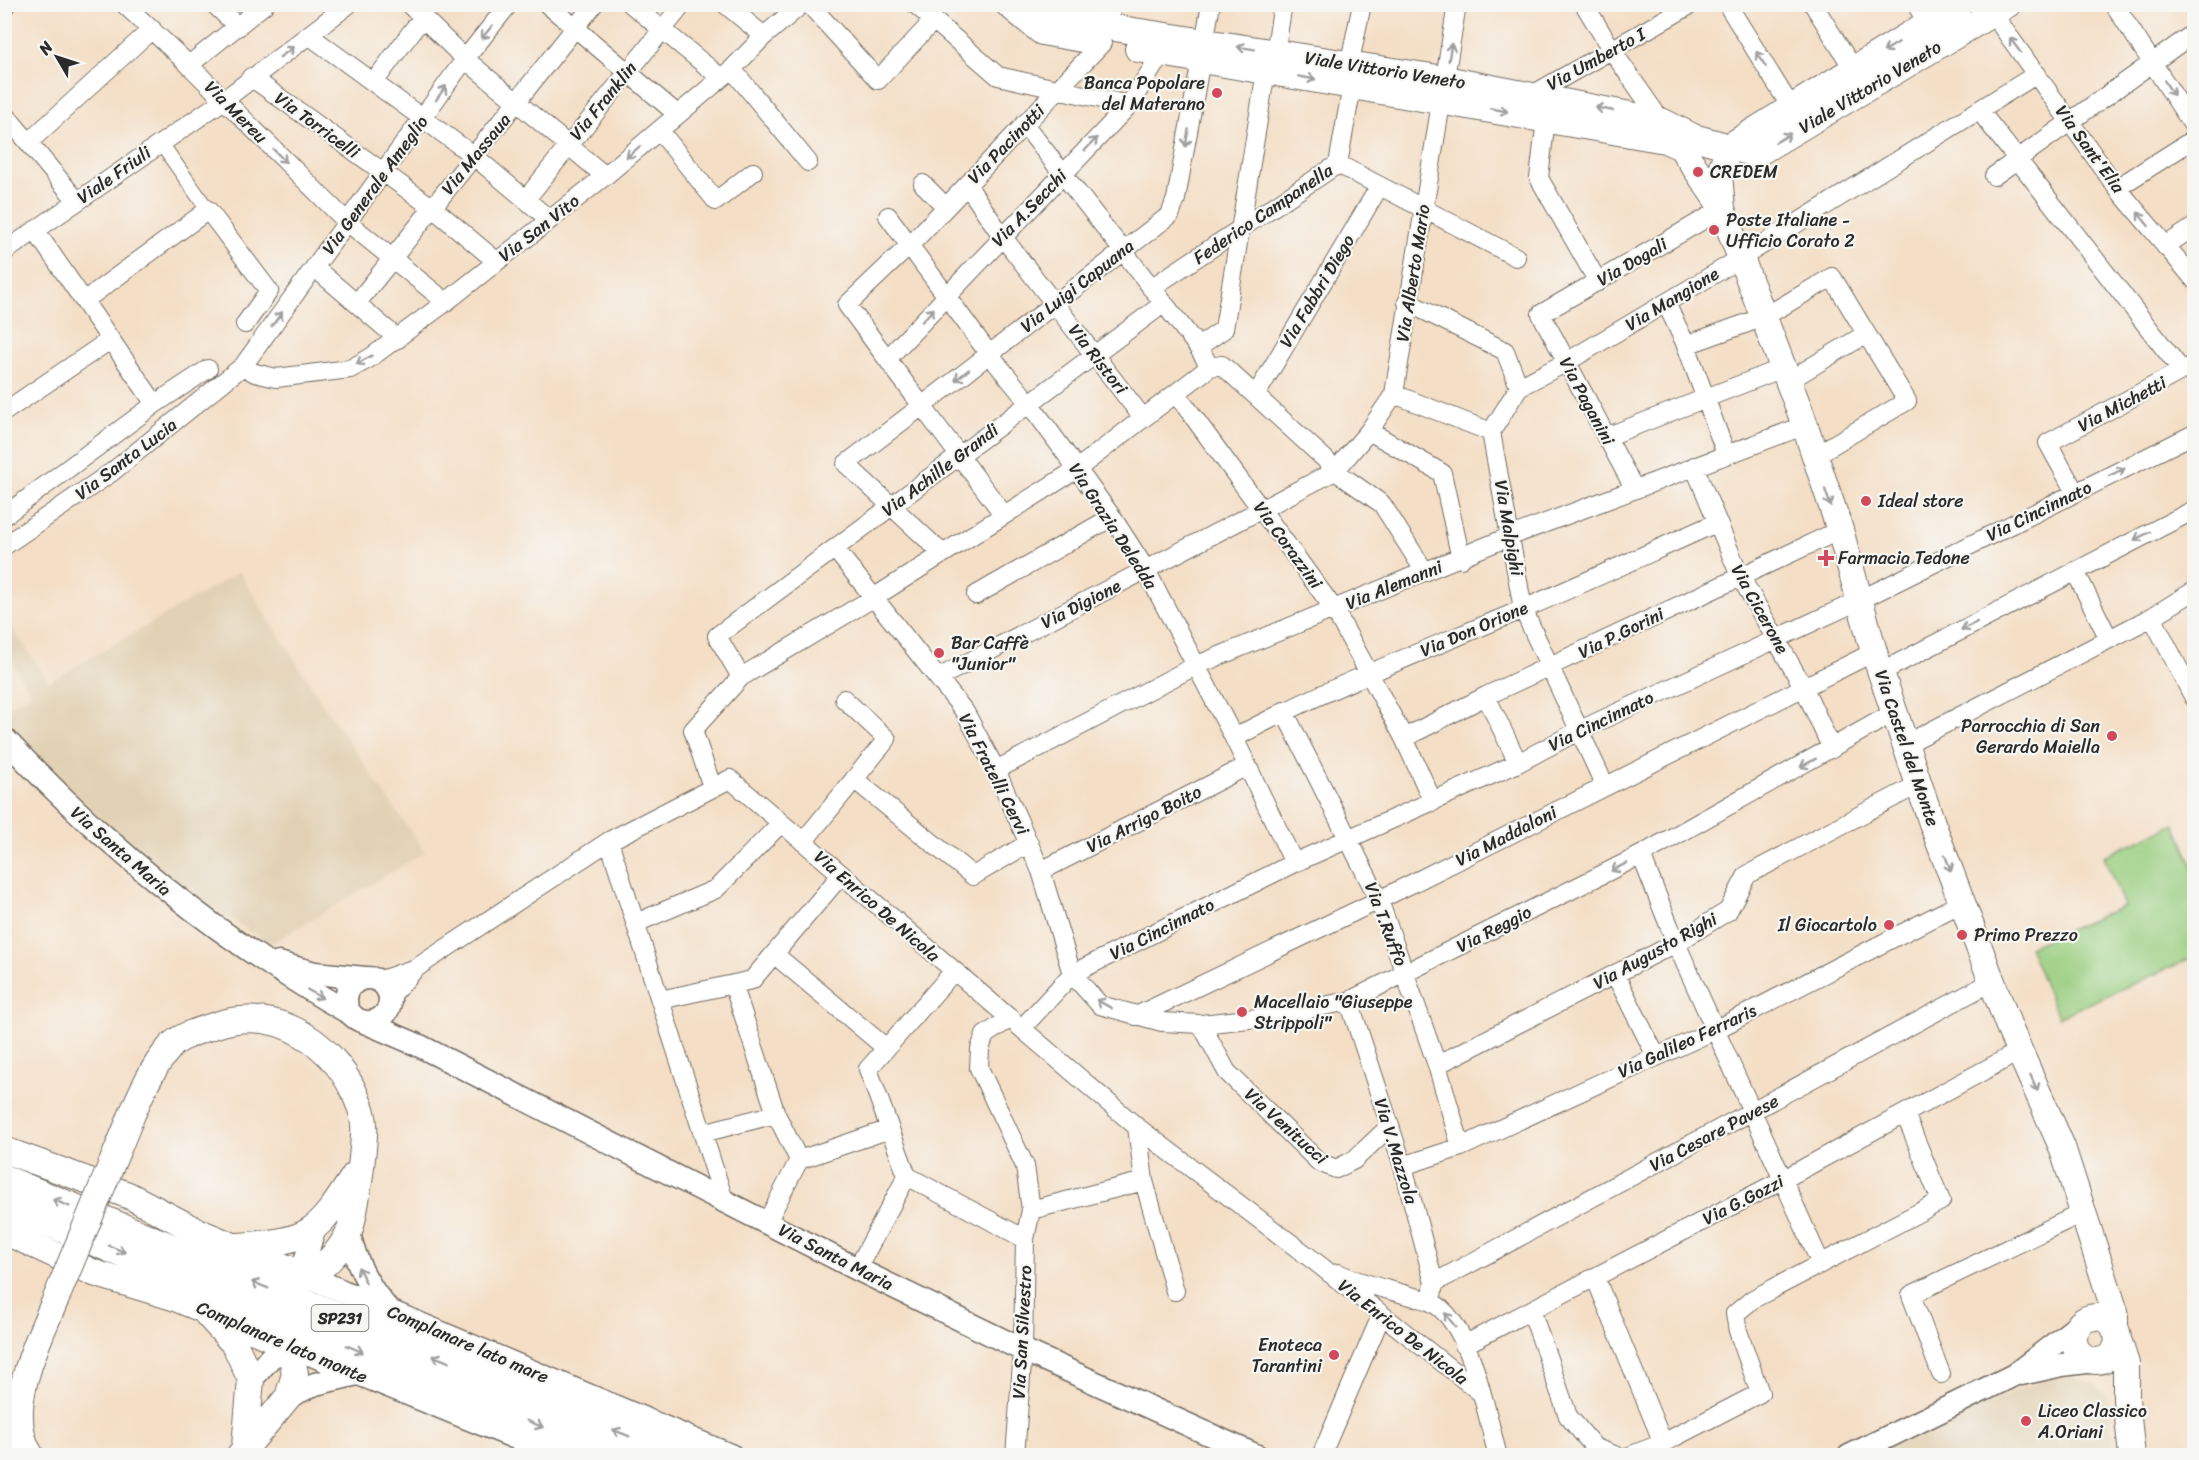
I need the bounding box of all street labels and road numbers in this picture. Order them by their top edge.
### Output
street label: Via Umberto I [1540,18,1653,100]
street label: Viale Vittorio Veneto [1792,31,1948,143]
street label: Viale Vittorio Veneto [1302,42,1468,98]
street label: Via Franklin [561,54,645,148]
street label: Via Mereu [196,72,276,152]
street label: Via Torricelli [267,83,367,168]
street label: Via Pacinotti [959,96,1054,192]
street label: Via Sant'Elia [2047,98,2134,201]
street label: Via Massaua [433,106,519,202]
street label: Via Generale Ameglio [313,108,437,262]
street label: Viale Friuli [70,137,159,213]
street label: Federico Campanella [1186,154,1341,273]
street label: Via A.Secchi [983,161,1076,255]
street label: Via San Vito [491,186,587,270]
street label: Via Alberto Mario [1386,202,1440,344]
street label: Via Fabbri Diego [1270,228,1364,354]
street label: Via Dogali [1591,228,1674,295]
street label: Via Luigi Capuana [1013,231,1141,341]
street label: Via Mangione [1619,258,1726,340]
street label: Via Ristori [1060,316,1137,402]
street label: Via Paganini [1550,351,1624,452]
street label: Via Michetti [2072,367,2173,441]
street label: Via Santa Lucia [68,410,184,508]
street label: Via Achille Grandi [874,414,1007,525]
street label: Via Grazia Deledda [1060,456,1167,597]
street label: Via Cincinnato [1981,471,2098,550]
street label: Via Malpighi [1485,478,1533,579]
street label: Via Corazzini [1245,494,1332,597]
street label: Via Alemanni [1341,551,1448,619]
street label: Via Cicerone [1722,558,1798,660]
street label: Via Digione [1035,570,1127,638]
street label: Via Don Orione [1415,592,1533,666]
street label: Via P.Gorini [1572,598,1671,668]
street label: Via Castel del Monte [1865,665,1949,831]
street label: Via Cincinnato [1543,681,1660,760]
street label: Via Fratelli Cervi [949,707,1039,842]
street label: Via Arrigo Boito [1080,776,1208,862]
street label: Via Maddaloni [1449,796,1564,875]
street label: Via Santa Maria [63,798,179,904]
street label: Via Enrico De Nicola [807,842,948,971]
street label: Via T.Ruffo [1355,877,1417,971]
street label: Via Cincinnato [1104,889,1220,969]
street label: Via Reggio [1451,896,1537,962]
street label: Via Augusto Righi [1587,903,1724,999]
street label: Via Galileo Ferraris [1612,994,1762,1087]
street label: Via Venitucci [1237,1079,1336,1173]
street label: Via Cesare Pavese [1643,1085,1785,1181]
street label: Via V.Mazzola [1365,1094,1428,1209]
street label: Via G.Gozzi [1696,1165,1790,1234]
street label: Via Santa Maria [773,1214,899,1300]
street label: Via San Silvestro [1003,1264,1041,1400]
street label: Via Enrico De Nicola [1331,1270,1476,1394]
street label: Complanare lato monte [191,1291,373,1393]
street label: Complanare lato mare [382,1295,554,1393]
road number: SP231 [312,1305,368,1331]

